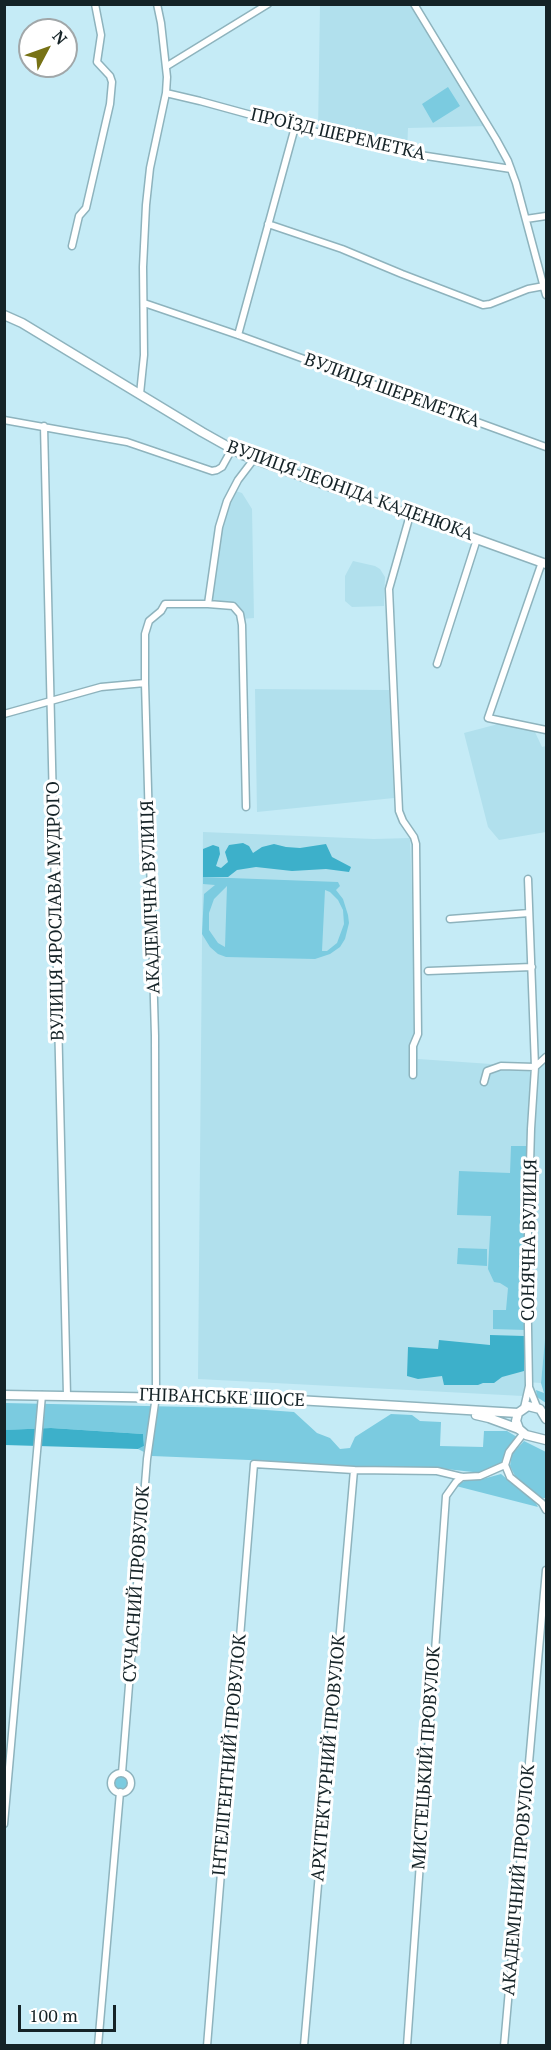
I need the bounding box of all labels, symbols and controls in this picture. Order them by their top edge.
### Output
north arrow [18,18,78,78]
text: N [48,26,72,49]
street label: ПРОЇЗД ШЕРЕМЕТКА [248,104,428,166]
street label: ВУЛИЦЯ ШЕРЕМЕТКА [301,349,483,433]
street label: ВУЛИЦЯ ЛЕОНІДА КАДЕНЮКА [224,436,476,546]
street label: ВУЛИЦЯ ЯРОСЛАВА МУДРОГО [43,781,69,1041]
street label: АКАДЕМІЧНА ВУЛИЦЯ [137,800,165,994]
street label: СОНЯЧНА ВУЛИЦЯ [518,1159,542,1321]
street label: ГНІВАНСЬКЕ ШОСЕ [139,1384,305,1412]
street label: СУЧАСНИЙ ПРОВУЛОК [119,1485,155,1683]
street label: ІНТЕЛІГЕНТНИЙ ПРОВУЛОК [209,1633,251,1877]
street label: АРХІТЕКТУРНИЙ ПРОВУЛОК [307,1634,351,1882]
street label: МИСТЕЦЬКИЙ ПРОВУЛОК [408,1646,446,1870]
street label: АКАДЕМІЧНИЙ ПРОВУЛОК [498,1764,540,1996]
scale bar [21,1993,118,2031]
text: 100 m [29,2003,78,2027]

